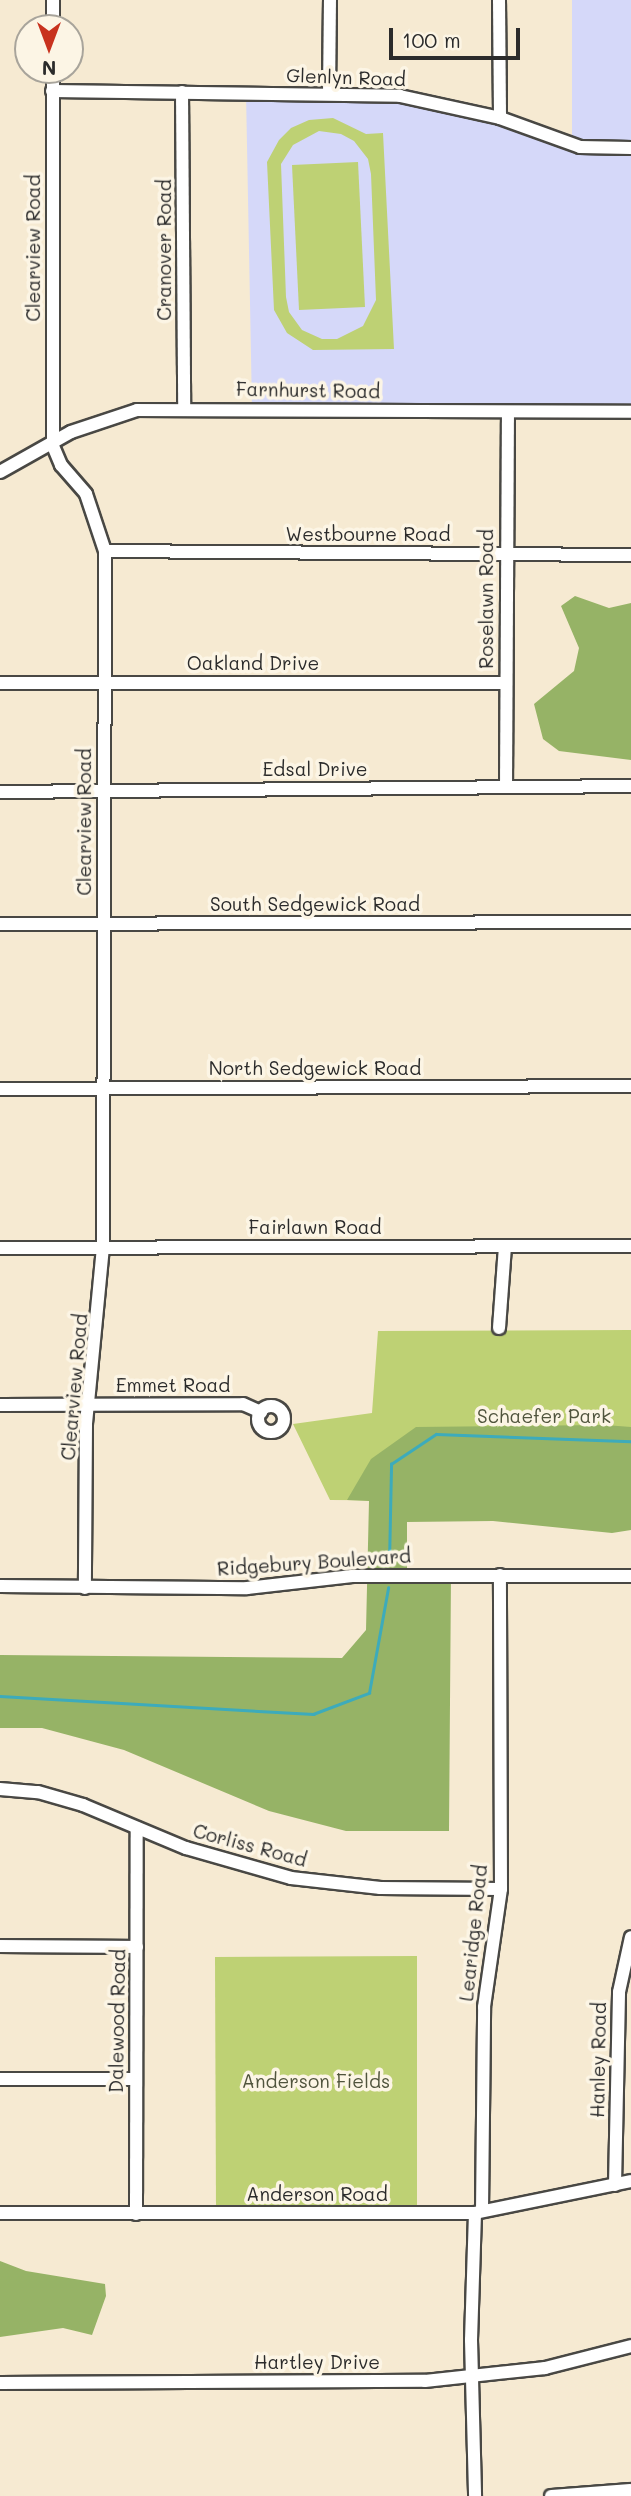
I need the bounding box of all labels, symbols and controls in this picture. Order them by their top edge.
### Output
north arrow [14,14,84,84]
scale bar [393,14,524,58]
text: 100 m [402,26,461,53]
text: N [42,56,56,81]
street label: Glenlyn Road [286,64,406,90]
street label: Clearview Road [22,174,44,322]
street label: Cranover Road [153,179,175,321]
street label: Farnhurst Road [236,377,380,403]
street label: Westbourne Road [285,523,451,545]
street label: Roselawn Road [475,529,497,669]
street label: Oakland Drive [187,652,319,674]
street label: Clearview Road [73,748,95,896]
street label: Edsal Drive [262,758,368,780]
street label: South Sedgewick Road [210,893,420,915]
street label: North Sedgewick Road [209,1057,421,1079]
street label: Fairlawn Road [248,1216,382,1238]
street label: Clearview Road [56,1313,92,1461]
street label: Emmet Road [116,1374,230,1396]
park label: Schaefer Park [477,1405,611,1427]
street label: Ridgebury Boulevard [216,1544,412,1580]
street label: Corliss Road [191,1819,309,1871]
street label: Learidge Road [454,1864,492,2002]
street label: Dalewood Road [104,1949,130,2093]
street label: Hanley Road [586,2002,610,2118]
park label: Anderson Fields [242,2070,390,2092]
street label: Anderson Road [246,2183,388,2205]
street label: Hartley Drive [254,2351,380,2373]

